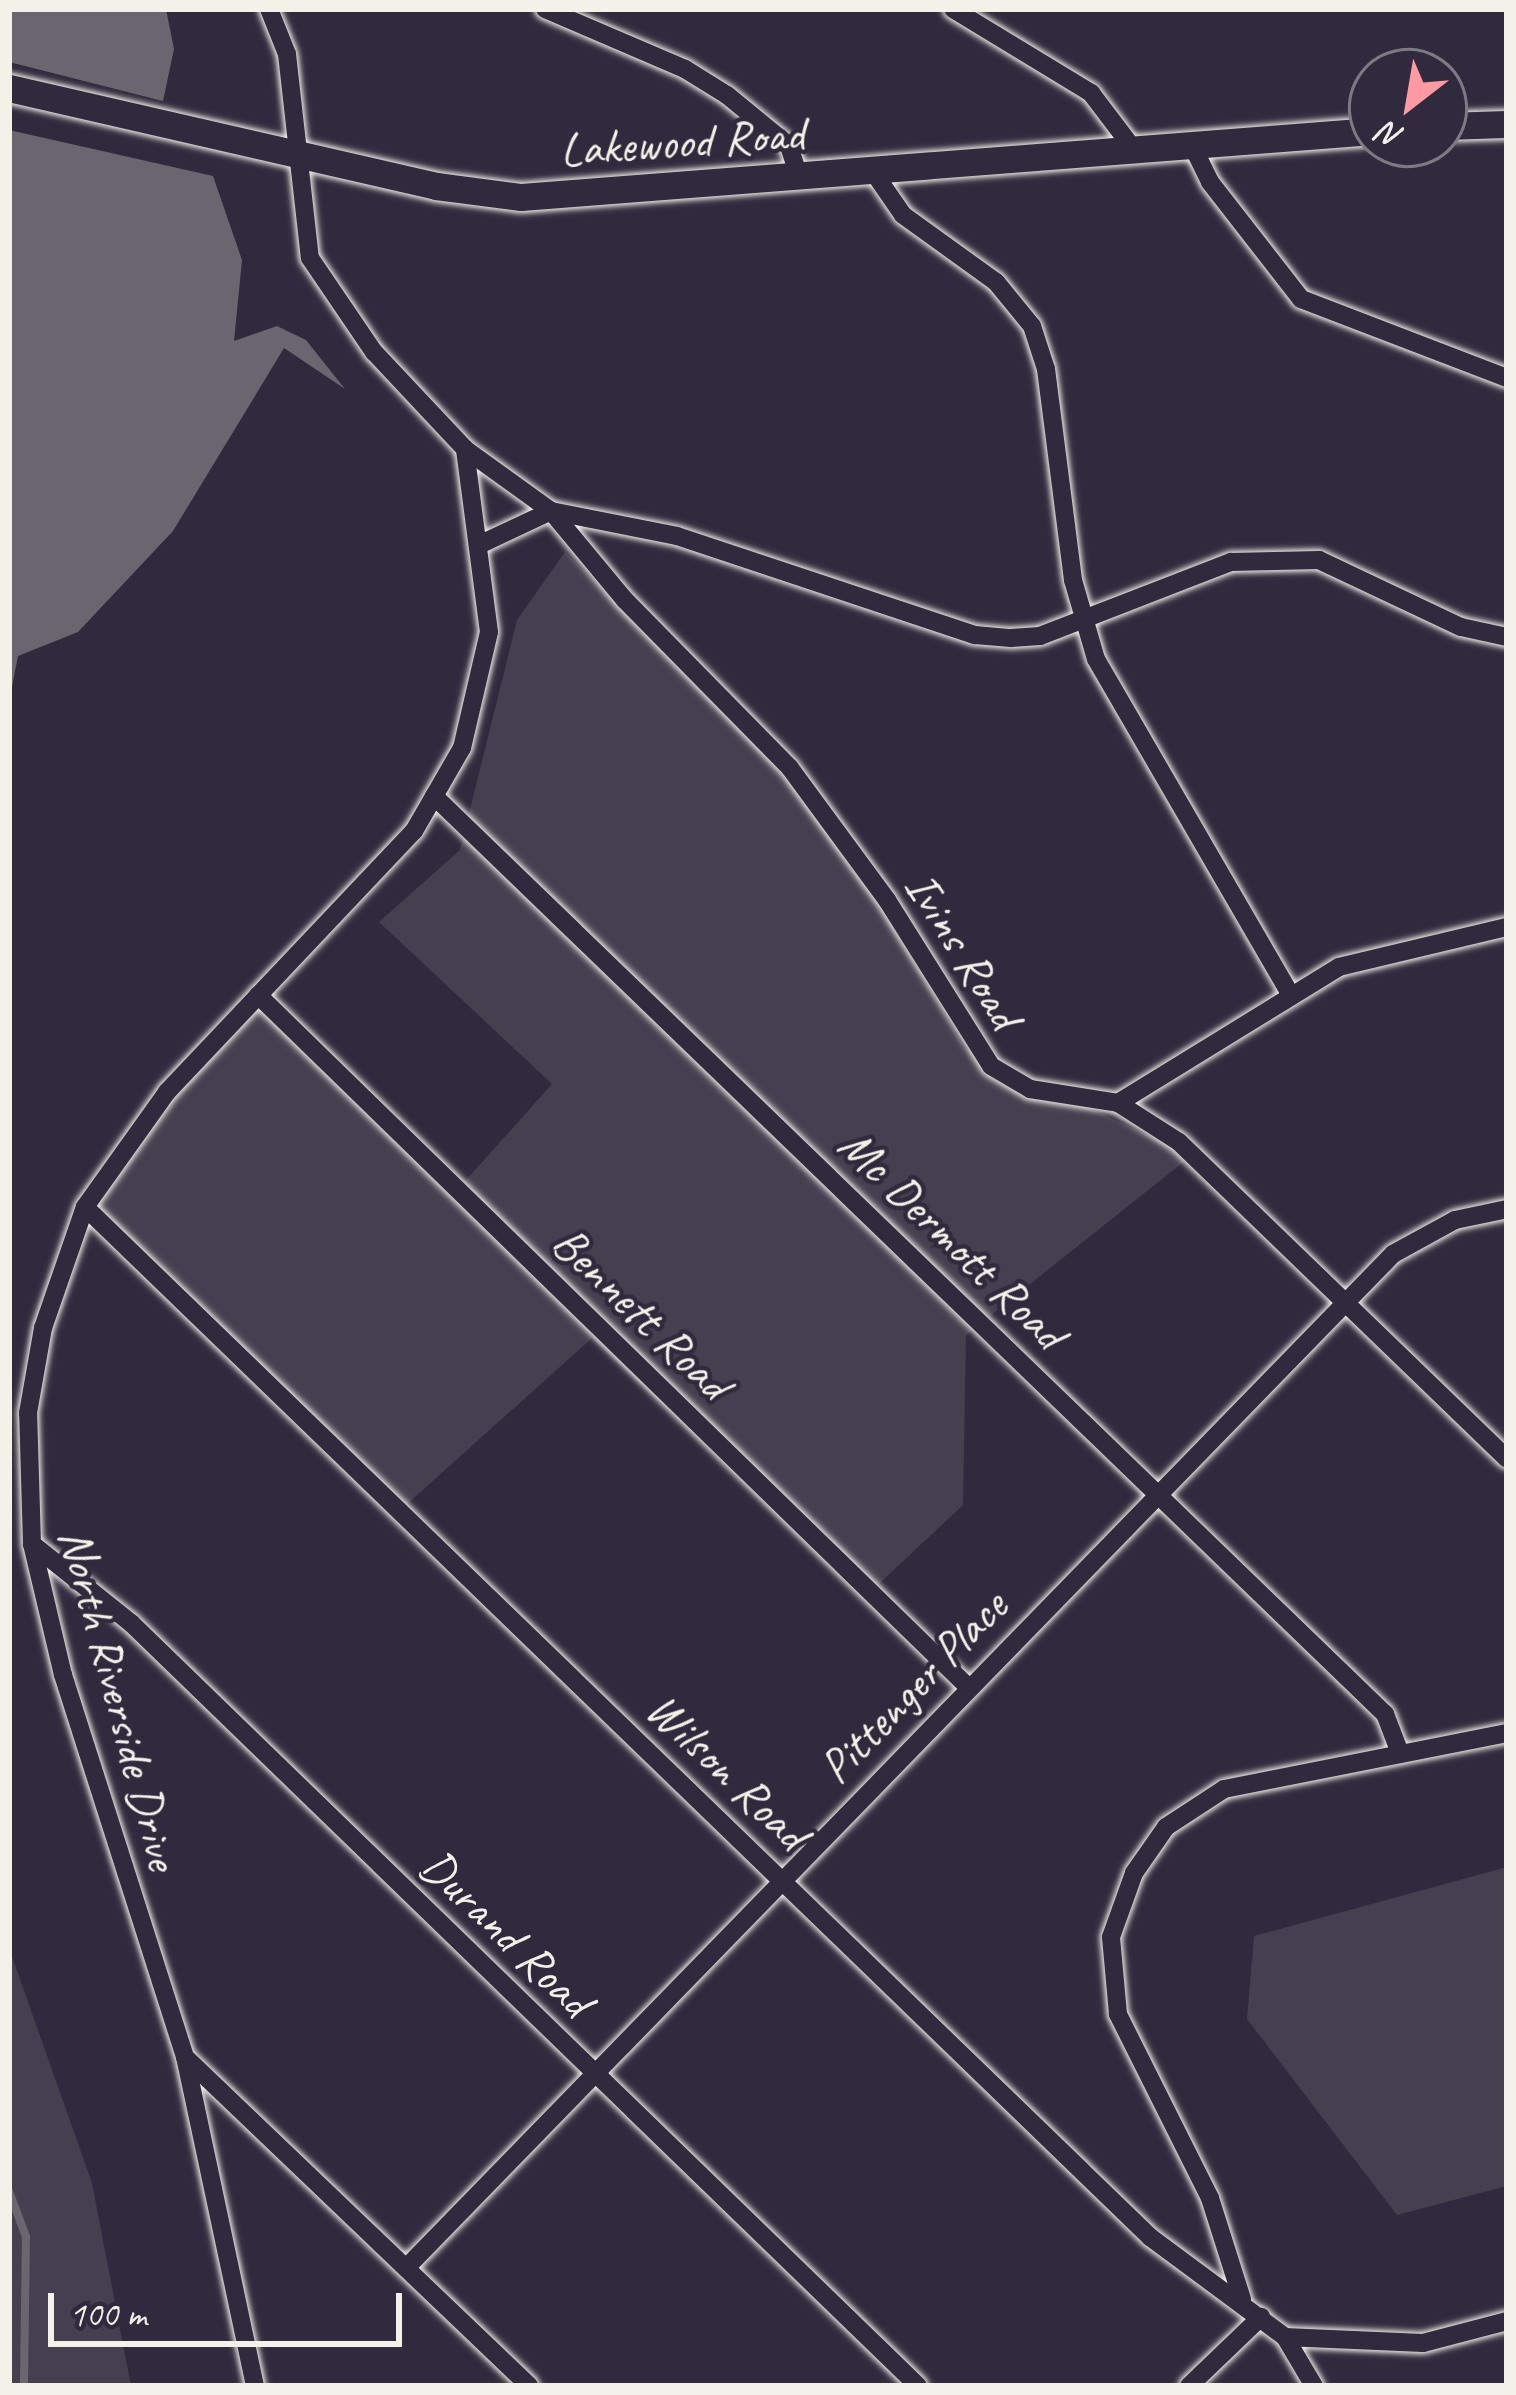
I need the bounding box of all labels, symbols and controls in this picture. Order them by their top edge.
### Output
north arrow [1348,48,1468,168]
street label: Lakewood Road [558,105,806,179]
text: N [1371,113,1411,160]
street label: Ivins Road [893,861,1033,1039]
street label: Mc Dermott Road [826,1116,1078,1362]
street label: Bennett Road [541,1215,741,1411]
street label: North Riverside Drive [45,1521,193,1877]
street label: Pittenger Place [807,1578,1019,1796]
street label: Wilson Road [635,1681,819,1861]
street label: Durand Road [409,1838,603,2028]
scale bar [54,2269,408,2343]
text: 100 m [69,2291,146,2337]

